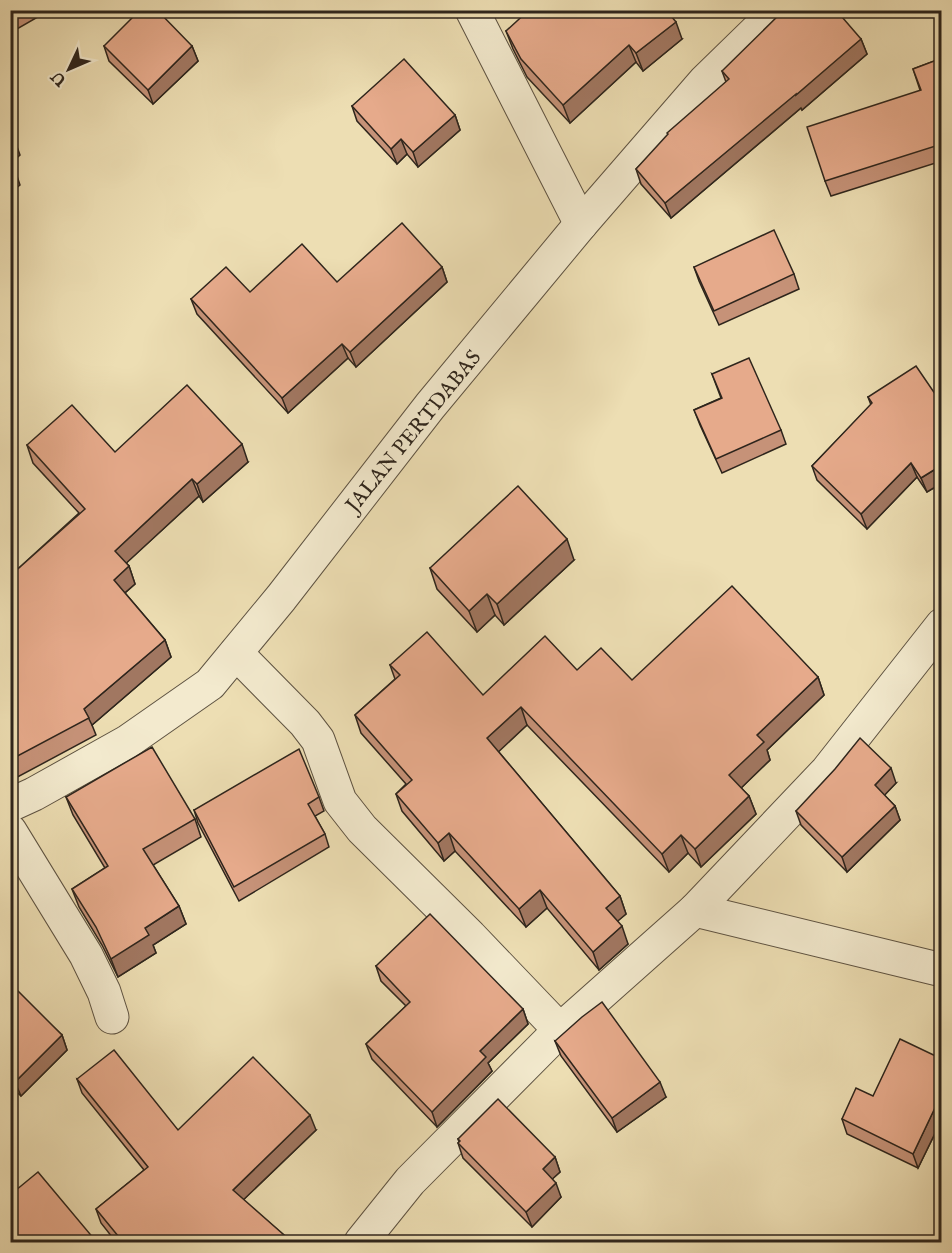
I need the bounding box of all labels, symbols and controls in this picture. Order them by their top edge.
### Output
north arrow [39,39,99,99]
text: U [47,66,72,91]
street label: JALAN PERTDABAS [339,345,488,520]

